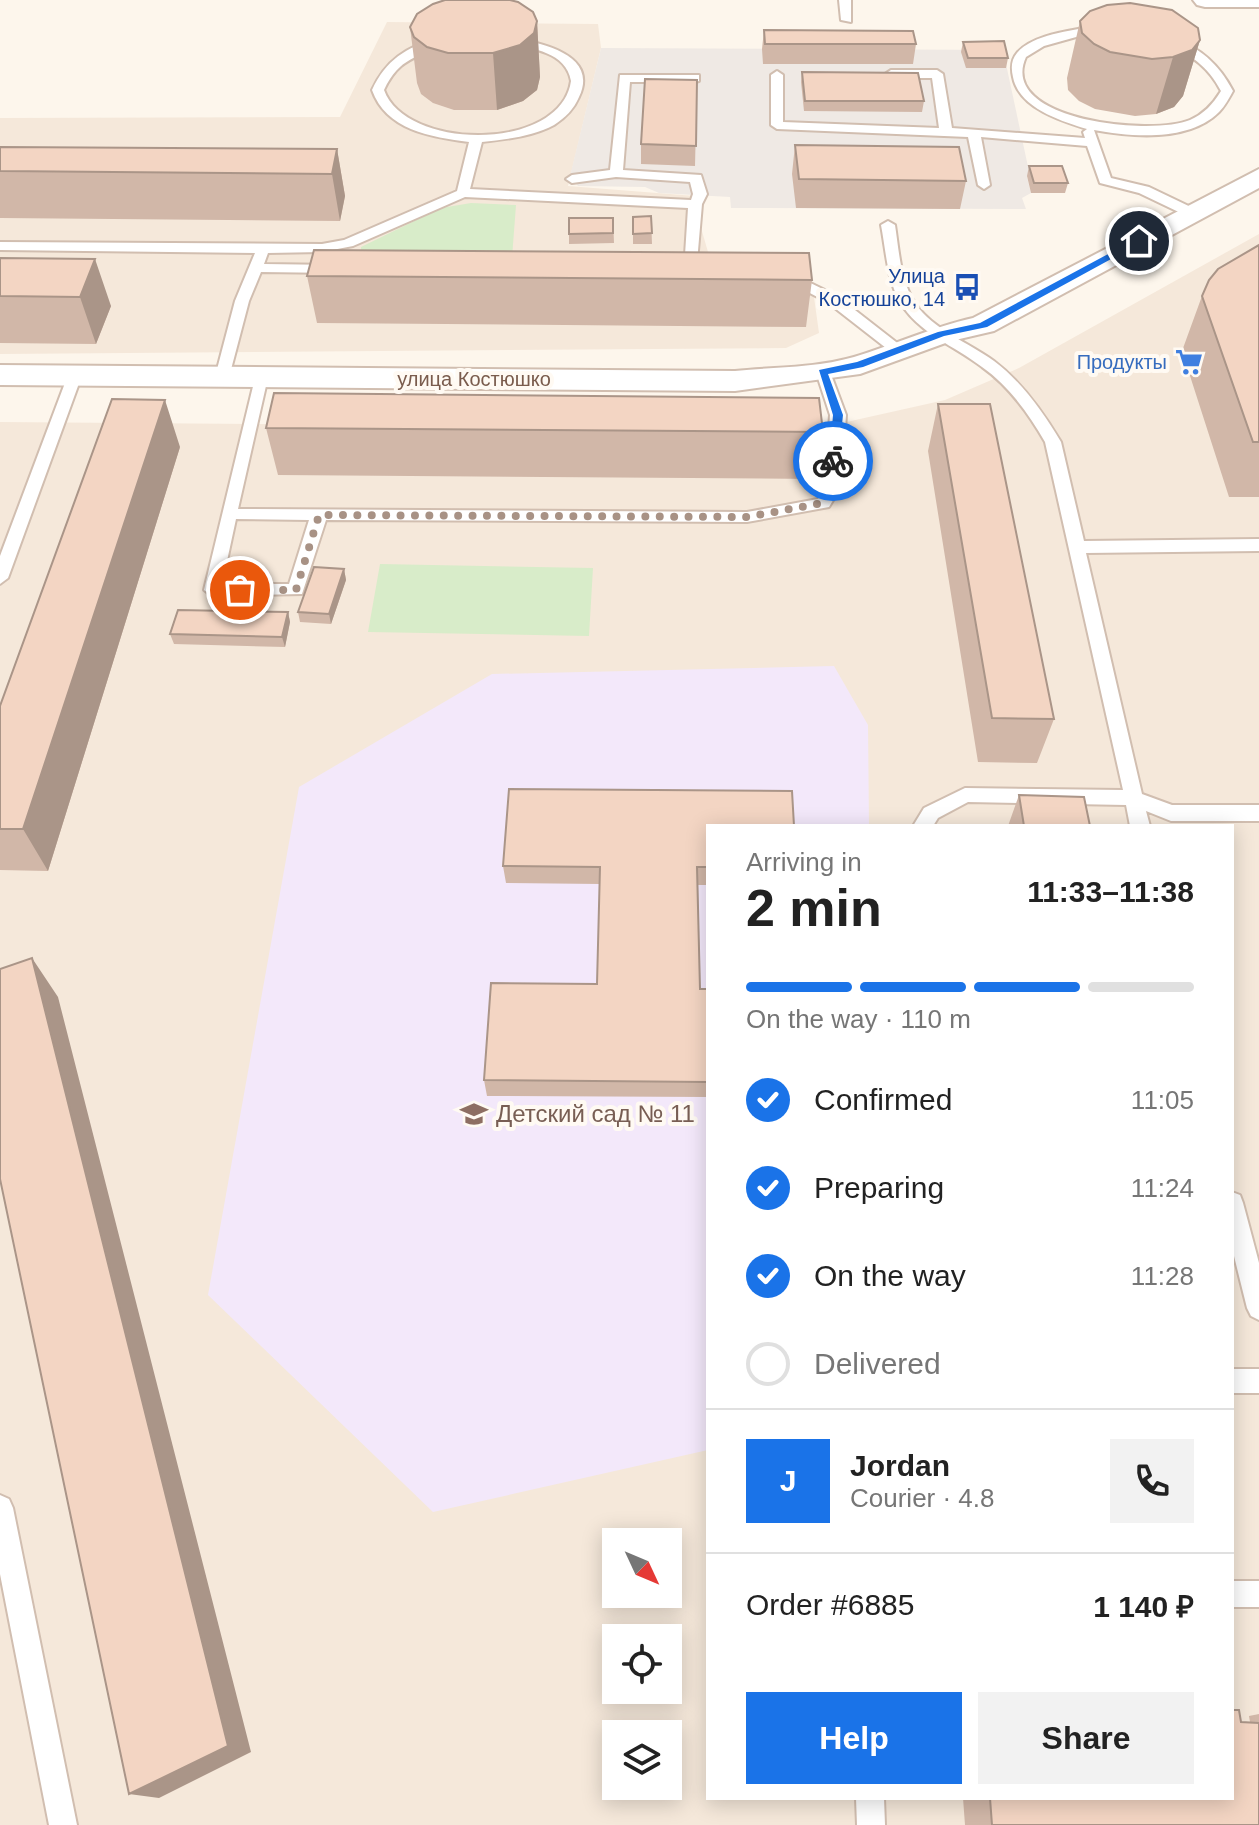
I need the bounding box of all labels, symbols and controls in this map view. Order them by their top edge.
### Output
pin [1105,207,1173,275]
icon: home [1117,219,1161,263]
place label: Улица Костюшко, 14 [819,265,946,310]
bus stop icon: Улица Костюшко, 14 [952,272,982,302]
supermarket icon: Продукты [1174,347,1204,377]
place label: Продукты [1077,351,1167,373]
street label: улица Костюшко [397,368,551,390]
courier [793,421,873,501]
icon: bike [811,439,855,483]
pin [206,556,274,624]
icon: bag [218,568,262,612]
text: Arriving in [746,847,862,877]
text: 11:33–11:38 [1027,875,1194,908]
text: 2 min [746,879,882,937]
text: On the way · 110 m [746,1004,971,1034]
icon: check [746,1078,790,1122]
text: Confirmed [814,1083,952,1116]
text: 11:05 [1131,1085,1194,1115]
school or university icon: Детский сад № 11 [459,1099,489,1129]
place label: Детский сад № 11 [496,1100,695,1127]
icon: check [746,1166,790,1210]
text: Preparing [814,1171,944,1204]
text: 11:24 [1131,1173,1194,1203]
icon: check [746,1254,790,1298]
text: On the way [814,1259,966,1292]
text: 11:28 [1131,1261,1194,1291]
text: Delivered [814,1347,941,1380]
button: phone [1110,1439,1194,1523]
text: Jordan [850,1449,950,1482]
text: J [780,1464,796,1497]
text: Courier · 4.8 [850,1483,995,1513]
north arrow [602,1528,682,1608]
map controls [602,1528,682,1800]
text: Order #6885 [746,1588,914,1621]
text: 1 140 ₽ [1093,1590,1194,1623]
button: locate [602,1624,682,1704]
button: Help [746,1692,962,1784]
button: Share [978,1692,1194,1784]
button: layers [602,1720,682,1800]

